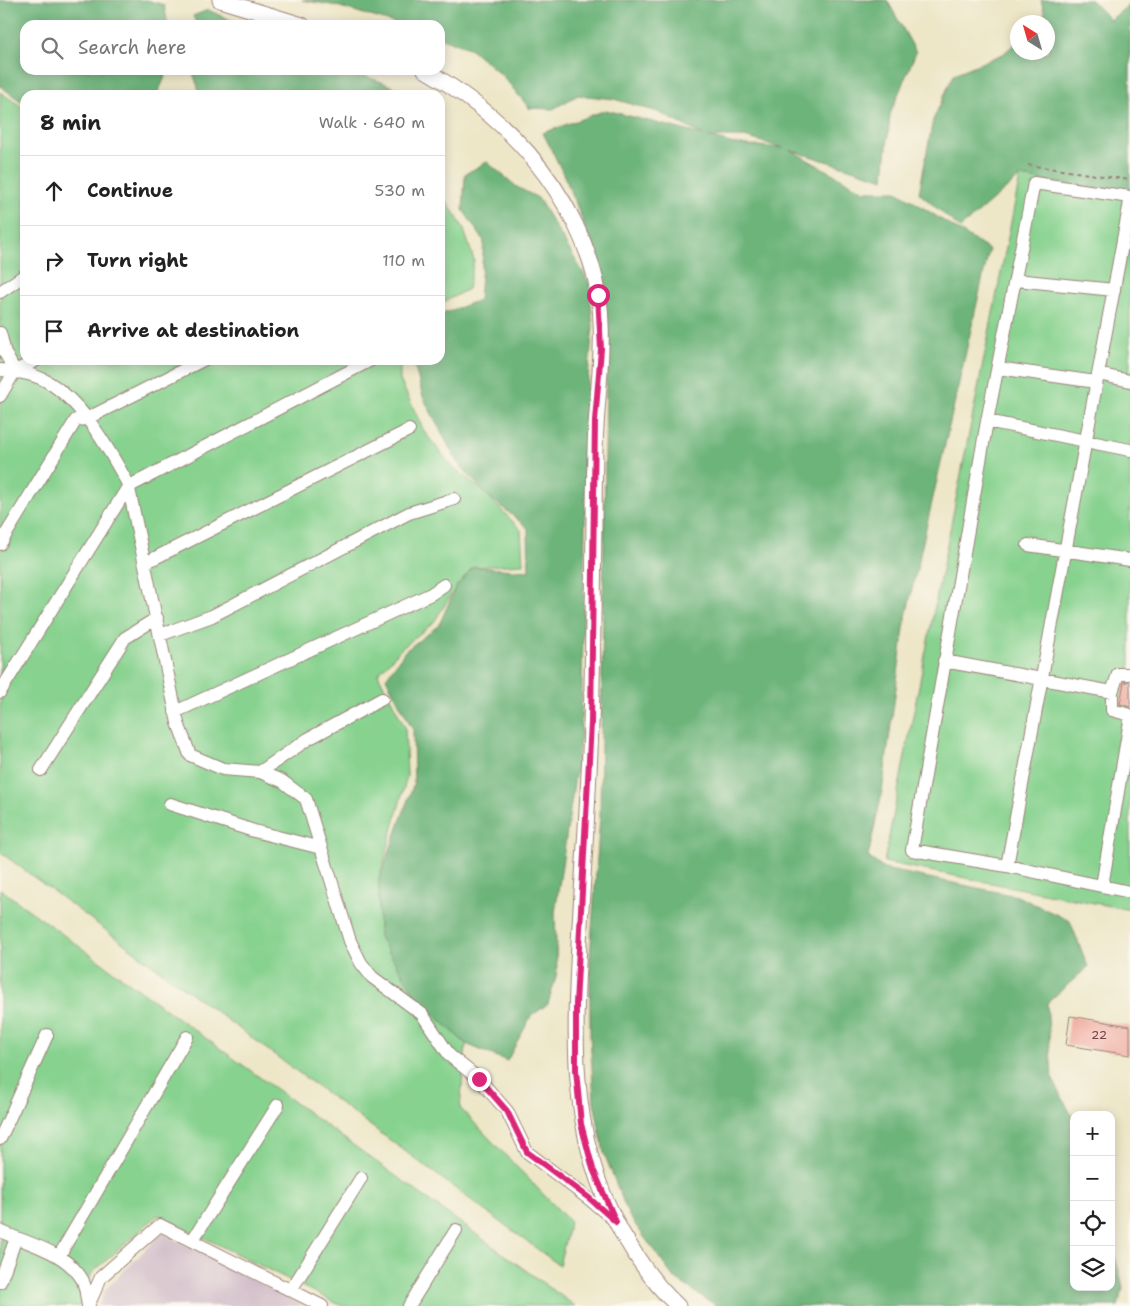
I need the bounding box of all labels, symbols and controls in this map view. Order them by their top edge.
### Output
north arrow [1010,15,1055,60]
search box [20,20,445,75]
icon: search [38,34,66,62]
text: Search here [78,35,187,60]
text: 8 min [40,109,101,137]
text: Walk · 640 m [319,112,425,133]
icon: ahead [40,177,68,205]
text: Continue [87,178,173,203]
text: 530 m [375,180,425,201]
icon: right [40,247,68,275]
text: Turn right [87,248,188,273]
text: 110 m [382,250,425,271]
route start [587,284,610,307]
icon: arrive [40,317,68,345]
text: Arrive at destination [87,318,299,343]
house number: 22 [1091,1027,1107,1043]
route end [468,1068,491,1091]
map controls [1070,1111,1115,1291]
button: + [1070,1111,1115,1156]
button: − [1070,1156,1115,1201]
button: locate [1070,1201,1115,1246]
button: layers [1070,1246,1115,1291]

